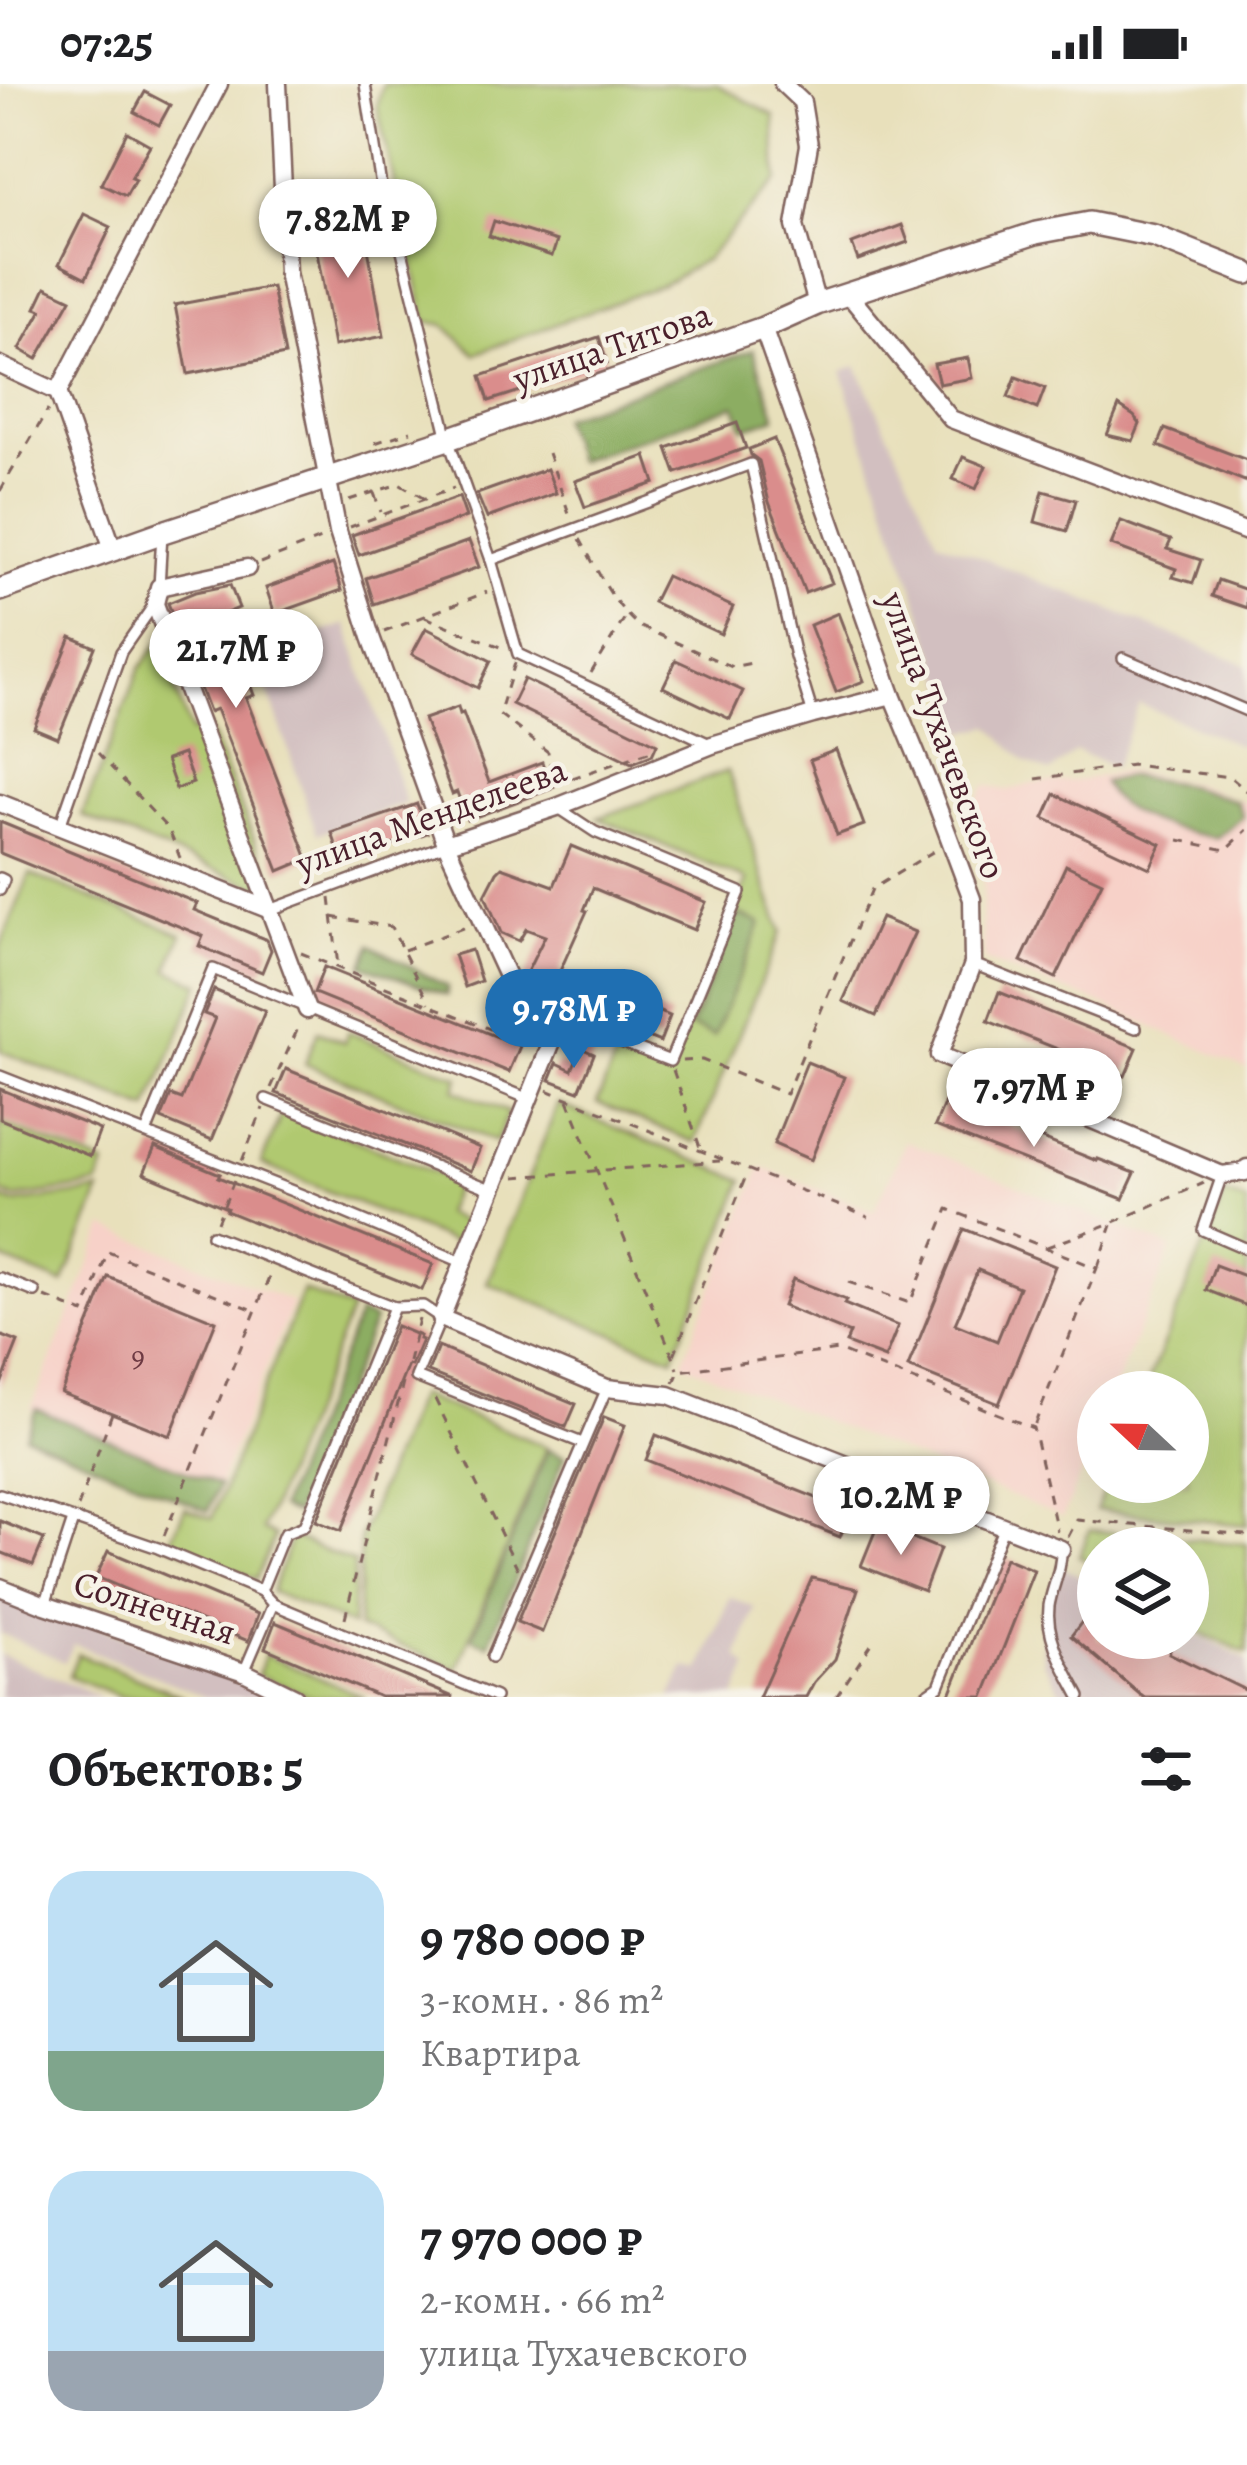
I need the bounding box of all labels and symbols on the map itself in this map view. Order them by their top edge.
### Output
pin: 7.82M ₽ [237,179,459,281]
street label: улица Титова [505,289,718,403]
street label: улица Тухачевского [869,584,1019,886]
pin: 21.7M ₽ [125,609,347,711]
street label: улица Менделеева [288,744,574,888]
pin: 9.78M ₽ [463,969,685,1071]
pin: 7.97M ₽ [923,1048,1145,1150]
house number: 9 [131,1337,145,1377]
north arrow [1077,1371,1209,1503]
pin: 10.2M ₽ [790,1456,1012,1558]
street label: Солнечная [68,1558,242,1656]

